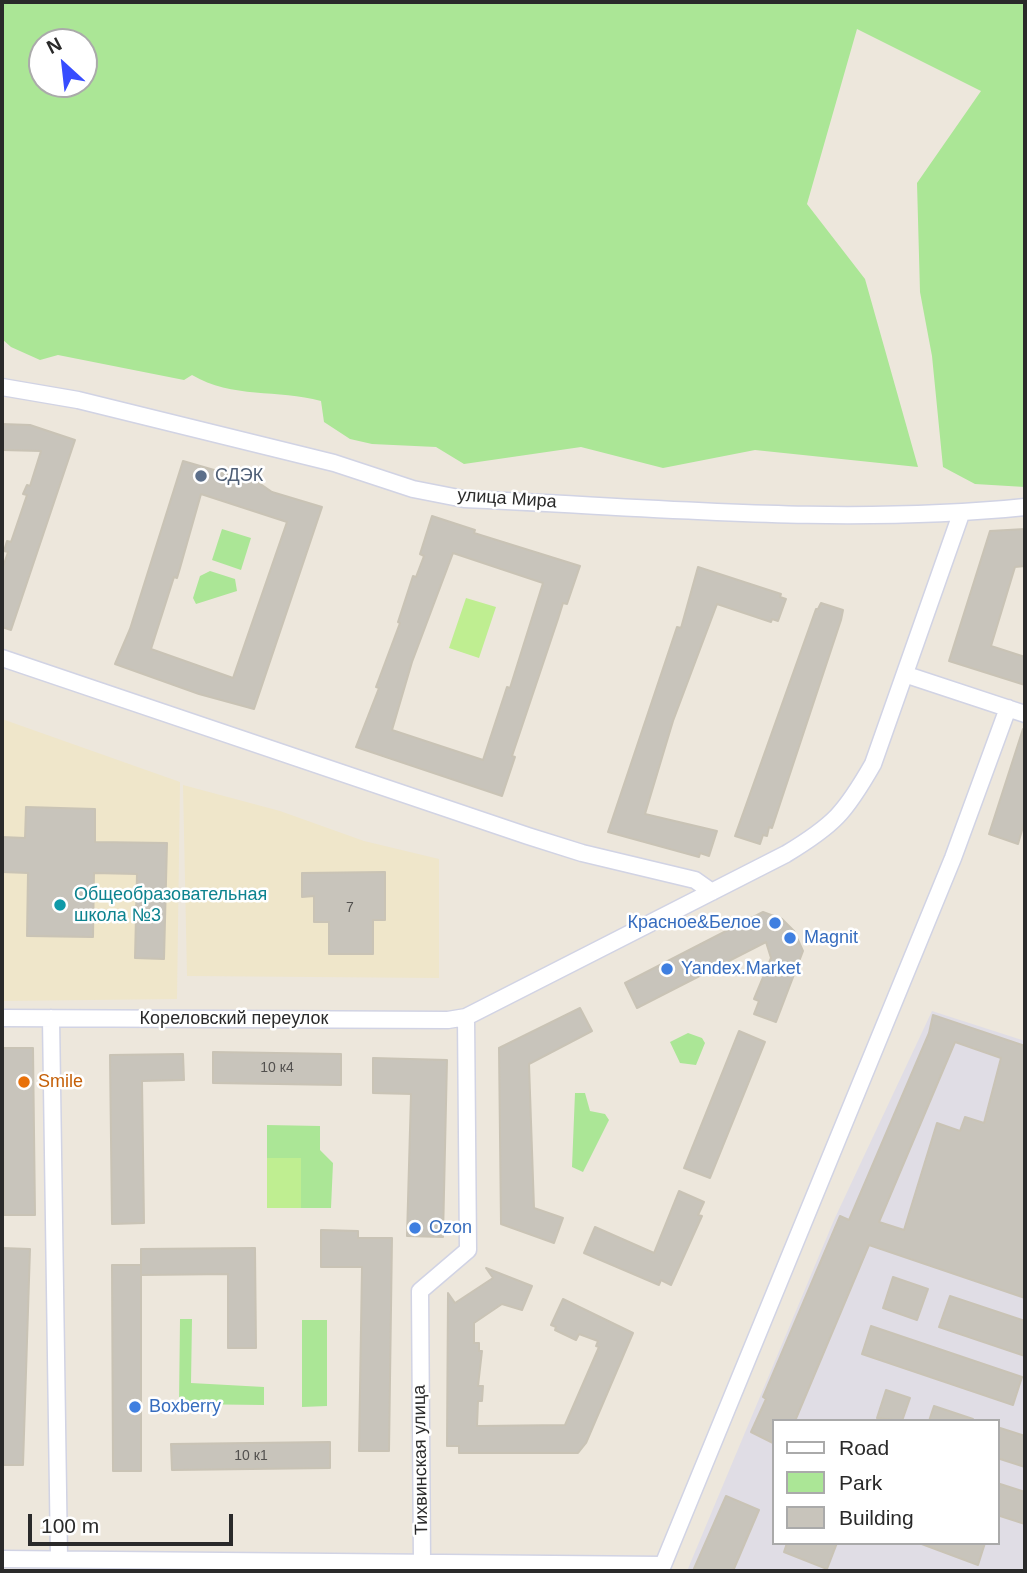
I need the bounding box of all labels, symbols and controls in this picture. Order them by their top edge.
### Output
north arrow [28,28,98,98]
text: N [43,33,65,58]
place label: СДЭК [215,465,263,487]
marker: СДЭК [193,468,209,484]
street label: улица Мира [457,485,557,513]
place label: Общеобразовательная школа №3 [74,884,267,926]
marker: Общеобразовательная школа №3 [52,897,68,913]
house number: 7 [346,900,354,916]
place label: Красное&Белое [628,912,761,934]
marker: Красное&Белое [767,915,783,931]
place label: Magnit [804,927,858,949]
marker: Magnit [782,930,798,946]
place label: Yandex.Market [681,958,801,980]
marker: Yandex.Market [659,961,675,977]
street label: Кореловский переулок [140,1008,328,1030]
house number: 10 к4 [260,1060,294,1076]
place label: Smile [38,1071,83,1093]
marker: Smile [16,1074,32,1090]
place label: Ozon [429,1217,472,1239]
marker: Ozon [407,1220,423,1236]
street label: Тихвинская улица [409,1385,433,1535]
place label: Boxberry [149,1396,221,1418]
marker: Boxberry [127,1399,143,1415]
legend [772,1419,999,1545]
text: Road [839,1436,889,1459]
house number: 10 к1 [234,1448,268,1464]
text: Park [839,1471,882,1494]
scale bar [32,1500,236,1544]
text: Building [839,1506,914,1529]
text: 100 m [41,1514,99,1537]

